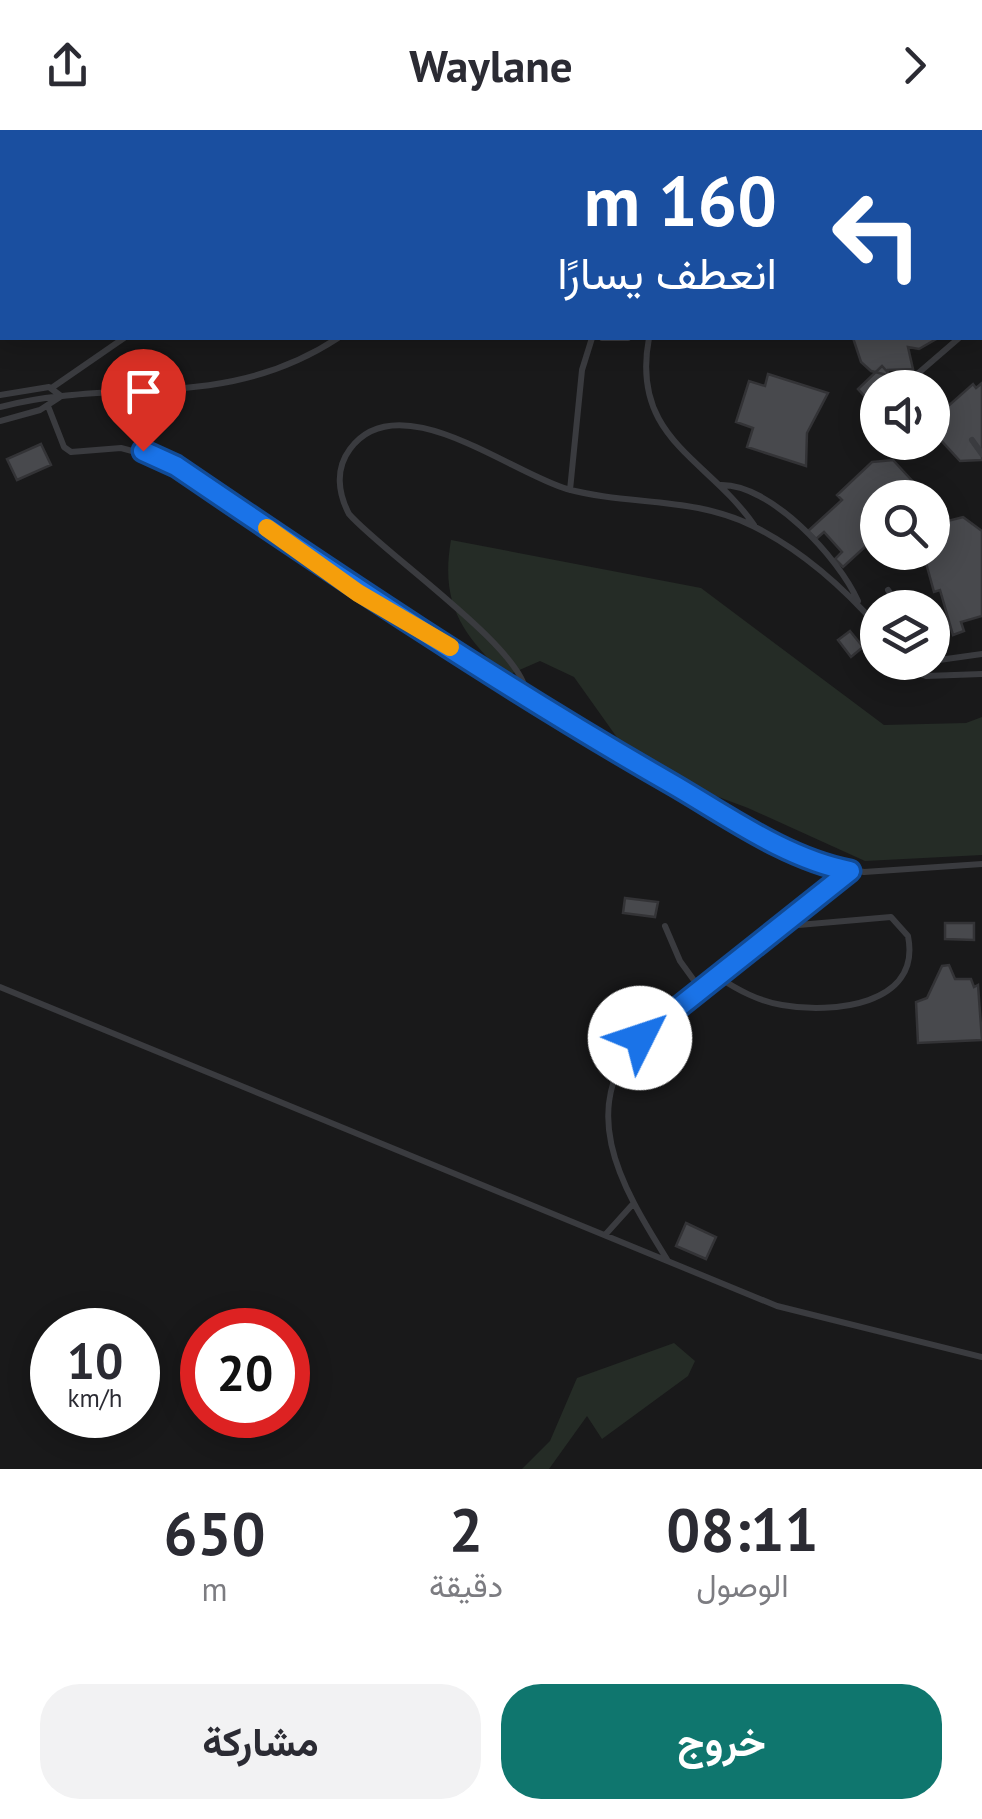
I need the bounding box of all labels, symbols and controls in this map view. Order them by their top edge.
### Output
text: Waylane [409,36,573,94]
icon: share [40,38,95,93]
icon: forward [887,38,942,93]
text: 160 m [584,155,777,245]
icon: left [812,170,942,300]
text: انعطف يسارًا [557,243,777,301]
pin [101,349,186,452]
icon: arrive [116,364,171,419]
map controls [860,370,950,680]
button: sound [860,370,950,460]
button: search [860,480,950,570]
button: layers [860,590,950,680]
position arrow [588,986,692,1090]
speed limit sign: 20 [180,1308,310,1438]
text: 10 [67,1328,123,1393]
text: km/h [68,1382,122,1414]
text: 2 [449,1490,483,1568]
text: 08:11 [666,1490,819,1568]
text: 650 [163,1494,265,1572]
text: دقيقة [429,1564,503,1606]
text: الوصول [696,1564,789,1606]
text: m [201,1568,227,1610]
button: مشاركة [40,1684,481,1799]
button: خروج [501,1684,942,1799]

